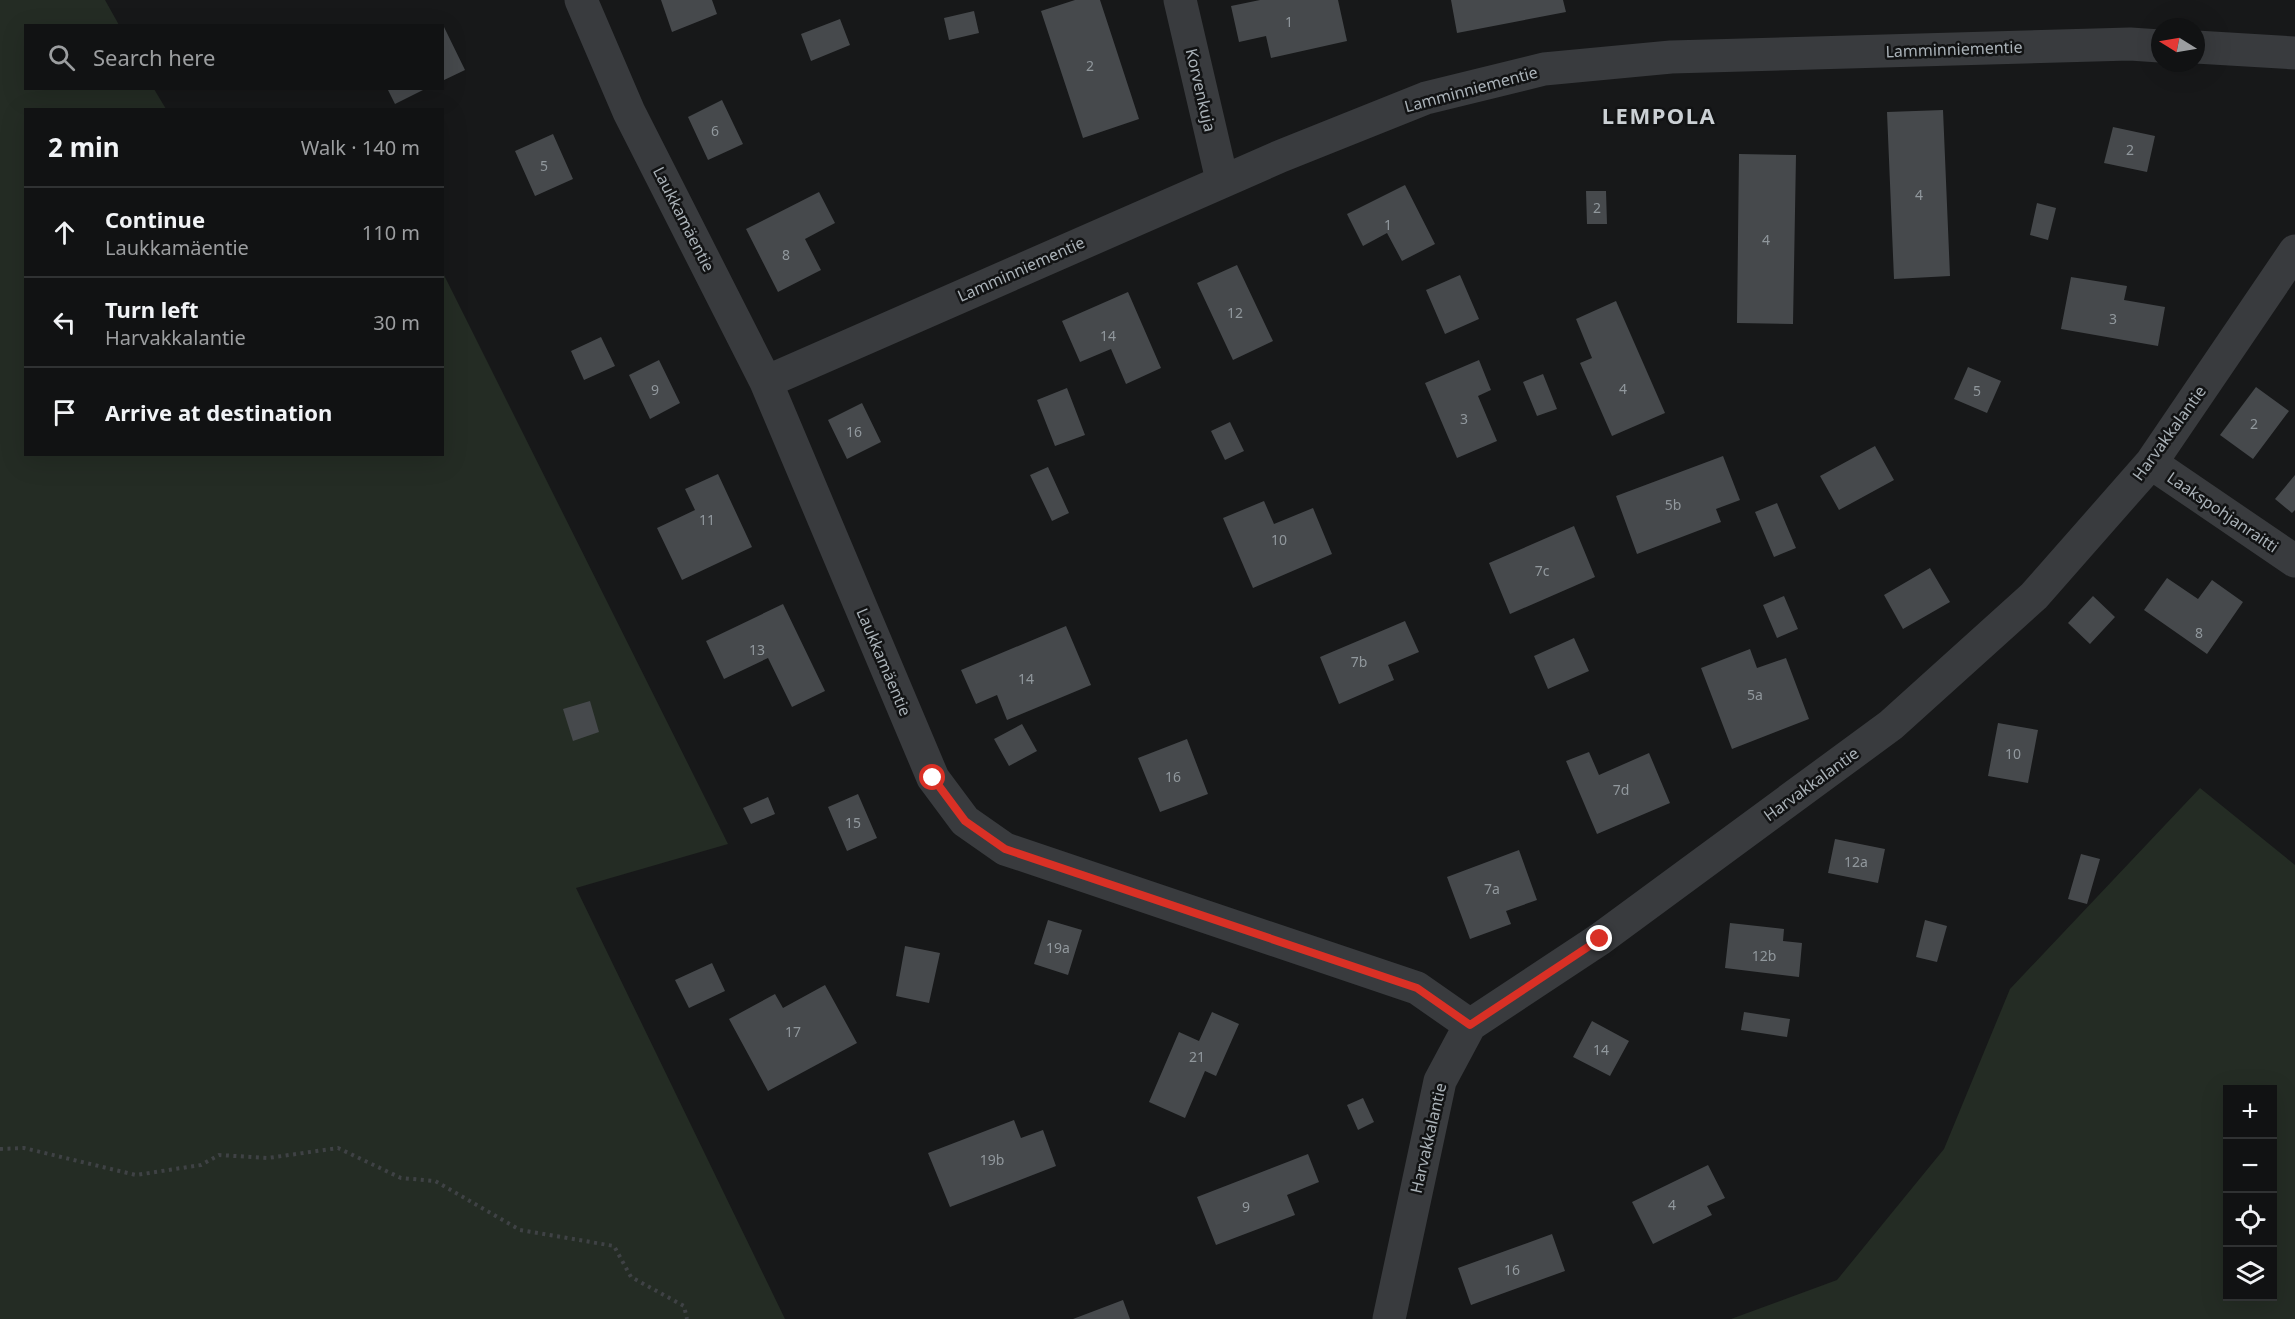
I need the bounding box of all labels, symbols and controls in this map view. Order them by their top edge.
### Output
house number: 1 [1285,12,1293,31]
north arrow [2151,18,2205,72]
search box [24,24,444,90]
street label: Lamminniementie [1885,36,2023,62]
icon: search [45,41,78,74]
text: Search here [93,42,215,72]
street label: Korvenkuja [1181,46,1221,134]
house number: 2 [1086,56,1094,75]
street label: Lamminniementie [1402,61,1540,117]
district label: LEMPOLA [1602,100,1716,130]
house number: 6 [711,121,719,140]
text: 2 min [48,129,120,165]
text: Walk · 140 m [301,134,420,161]
house number: 2 [2126,140,2134,159]
house number: 5 [540,156,548,175]
street label: Laukkamäentie [648,163,720,275]
house number: 4 [1915,185,1923,204]
house number: 2 [1593,198,1601,217]
text: Continue [105,204,205,234]
house number: 1 [1384,215,1392,234]
icon: ahead [48,216,81,249]
text: 110 m [362,219,420,246]
house number: 4 [1762,230,1770,249]
street label: Lamminniementie [954,231,1088,307]
text: Laukkamäentie [105,234,249,261]
house number: 8 [782,245,790,264]
text: Turn left [105,294,199,324]
house number: 12 [1227,303,1243,322]
icon: left [48,306,81,339]
text: 30 m [373,309,420,336]
house number: 3 [2109,309,2117,328]
text: Harvakkalantie [105,324,246,351]
house number: 14 [1100,326,1116,345]
house number: 4 [1619,379,1627,398]
house number: 9 [651,380,659,399]
house number: 5 [1973,381,1981,400]
street label: Harvakkalantie [2127,381,2211,485]
icon: arrive [48,396,81,429]
text: Arrive at destination [105,397,332,427]
house number: 3 [1460,409,1468,428]
house number: 2 [2250,414,2258,433]
house number: 16 [846,422,862,441]
street label: Laakspohjanraitti [2163,467,2283,557]
house number: 5b [1665,495,1681,514]
house number: 11 [699,510,715,529]
house number: 10 [1271,530,1287,549]
house number: 7c [1535,561,1550,580]
street label: Laukkamäentie [851,605,917,719]
house number: 8 [2195,623,2203,642]
house number: 13 [749,640,765,659]
house number: 7b [1351,652,1367,671]
house number: 14 [1018,669,1034,688]
house number: 5a [1747,685,1763,704]
street label: Harvakkalantie [1759,742,1863,826]
house number: 10 [2005,744,2021,763]
route start [919,764,945,790]
house number: 16 [1165,767,1181,786]
house number: 7d [1613,780,1629,799]
house number: 15 [845,813,861,832]
house number: 12a [1844,852,1868,871]
house number: 7a [1484,879,1500,898]
route end [1586,925,1612,951]
house number: 19a [1046,938,1070,957]
house number: 12b [1752,946,1776,965]
house number: 17 [785,1022,801,1041]
house number: 14 [1593,1040,1609,1059]
house number: 21 [1189,1047,1205,1066]
street label: Harvakkalantie [1405,1081,1451,1195]
map controls [2223,1085,2277,1301]
button: + [2223,1085,2277,1139]
button: − [2223,1139,2277,1193]
house number: 19b [980,1150,1004,1169]
button: locate [2223,1193,2277,1247]
house number: 4 [1668,1195,1676,1214]
house number: 9 [1242,1197,1250,1216]
button: layers [2223,1247,2277,1301]
house number: 16 [1504,1260,1520,1279]

